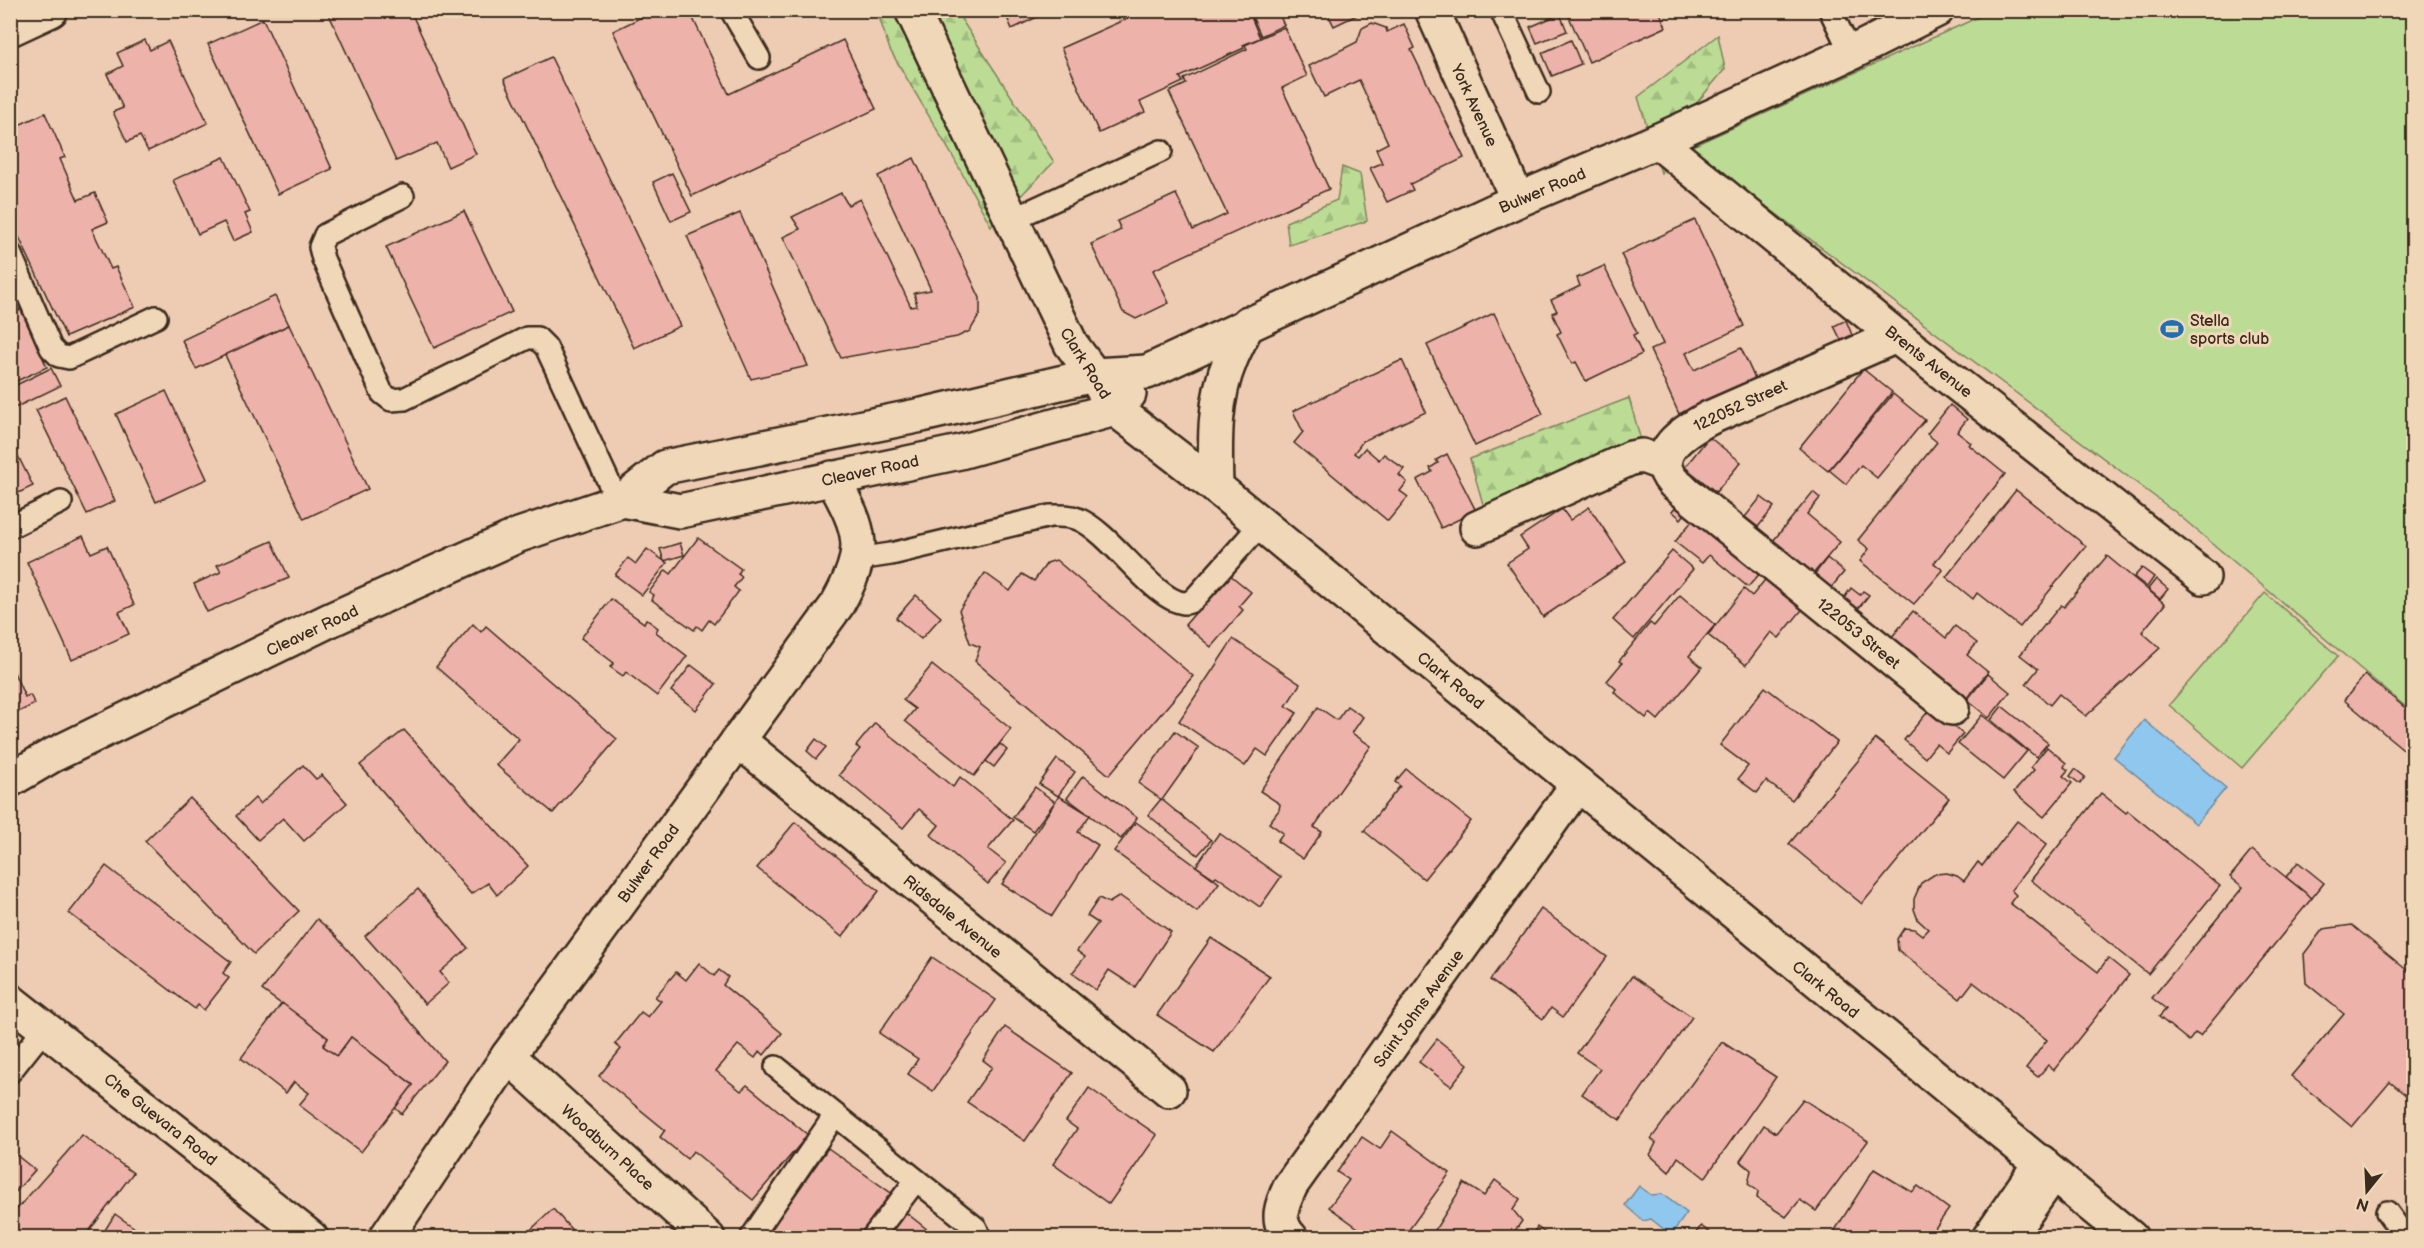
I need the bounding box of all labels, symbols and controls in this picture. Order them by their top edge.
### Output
street label: York Avenue [1446,61,1501,150]
street label: Bulwer Road [1496,165,1589,218]
place label: Stella sports club [2190,312,2269,349]
sports icon: Stella sports club [2159,316,2185,342]
street label: Brents Avenue [1881,322,1976,402]
street label: Clark Road [1055,325,1114,403]
street label: 122052 Street [1691,376,1791,436]
street label: Cleaver Road [820,452,921,491]
street label: 122053 Street [1813,595,1904,674]
street label: Cleaver Road [264,602,362,661]
street label: Clark Road [1413,648,1487,714]
street label: Bulwer Road [614,821,684,907]
street label: Ridsdale Avenue [899,872,1006,963]
street label: Saint Johns Avenue [1370,946,1469,1071]
street label: Clark Road [1788,957,1862,1023]
street label: Che Guevara Road [100,1070,220,1170]
street label: Woodburn Place [557,1101,658,1195]
north arrow [2337,1161,2397,1221]
text: N [2354,1193,2371,1215]

